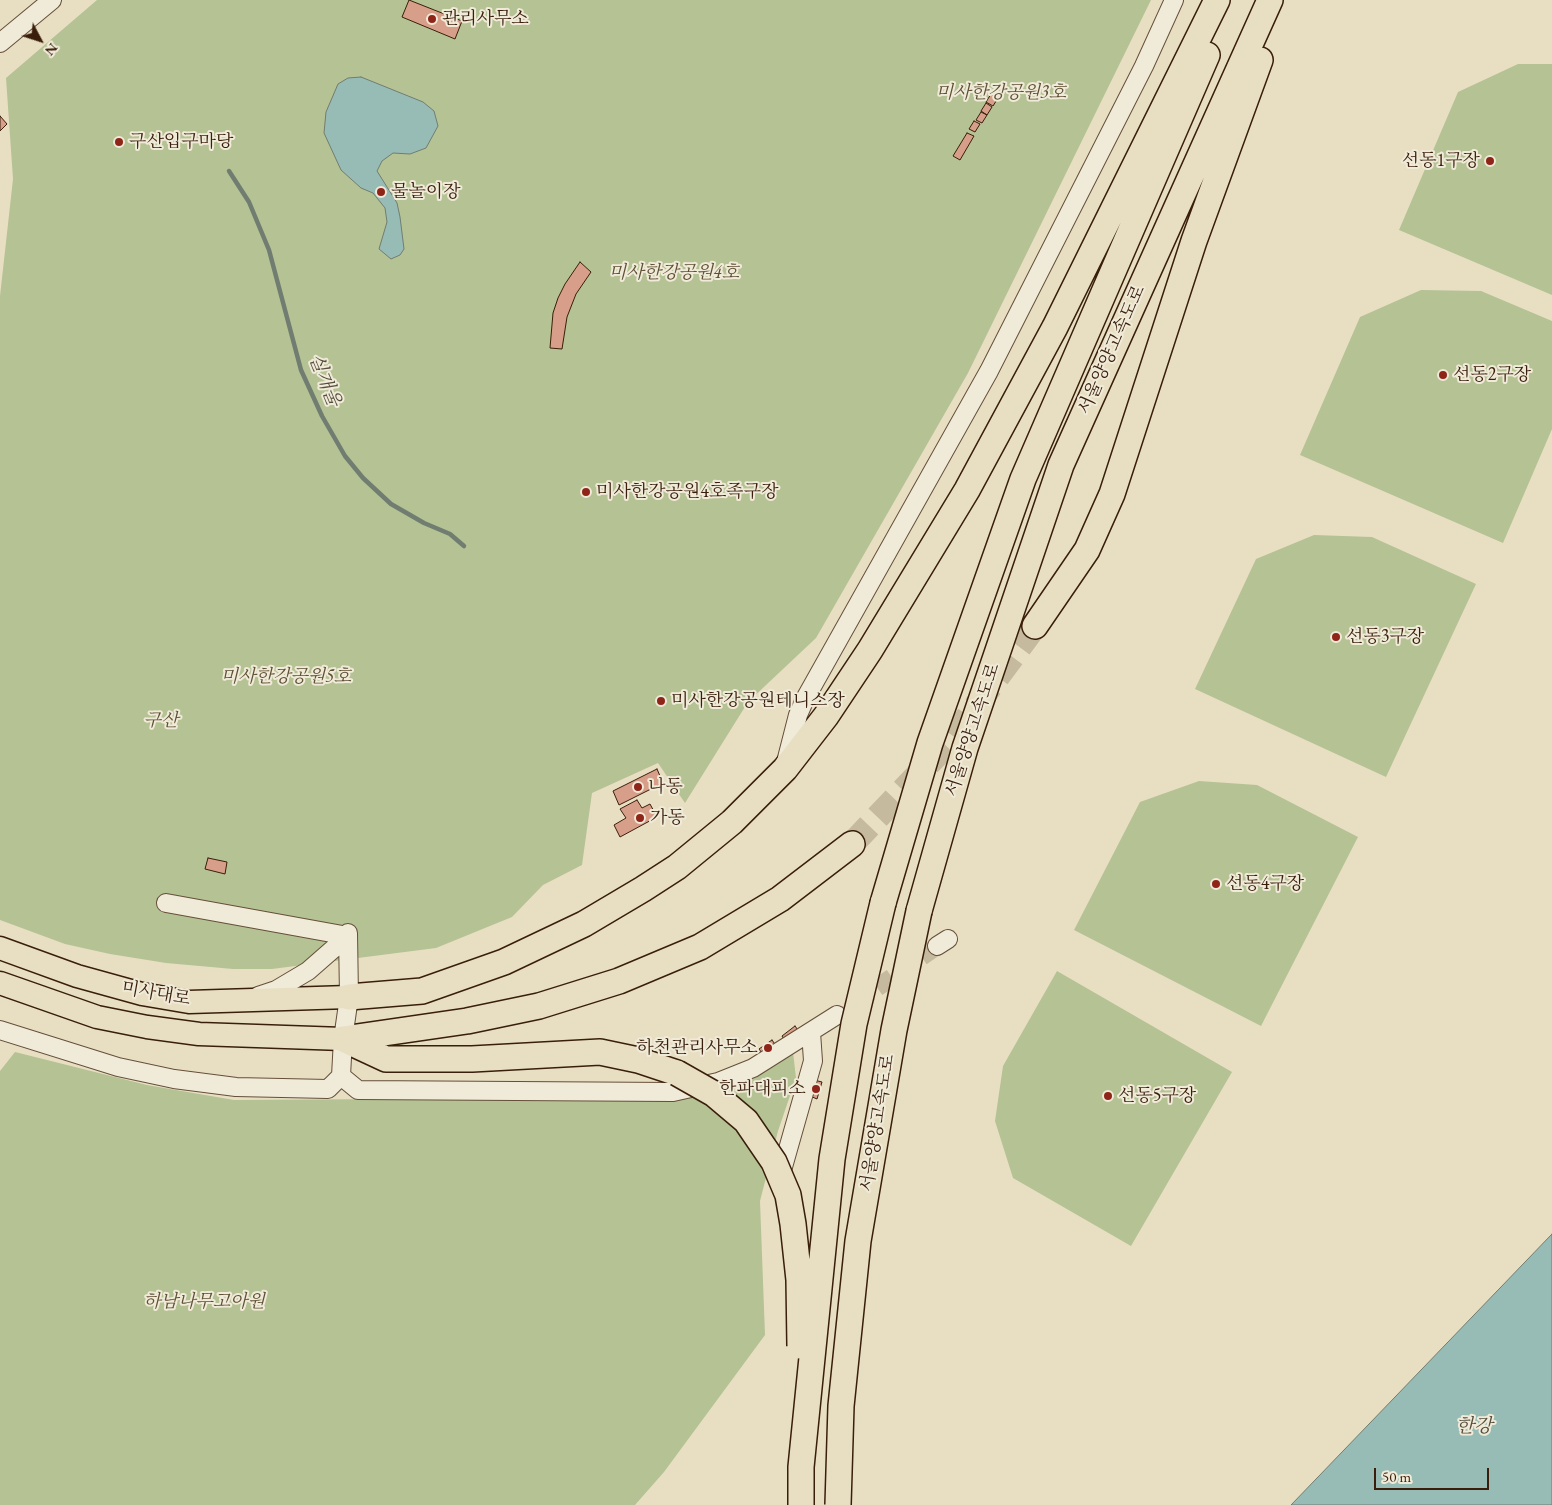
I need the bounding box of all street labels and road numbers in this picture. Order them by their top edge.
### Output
street label: 서울양양고속도로 [1074,282,1150,418]
street label: 서울양양고속도로 [941,661,1005,799]
street label: 미사대로 [120,977,192,1011]
street label: 서울양양고속도로 [856,1053,900,1193]

